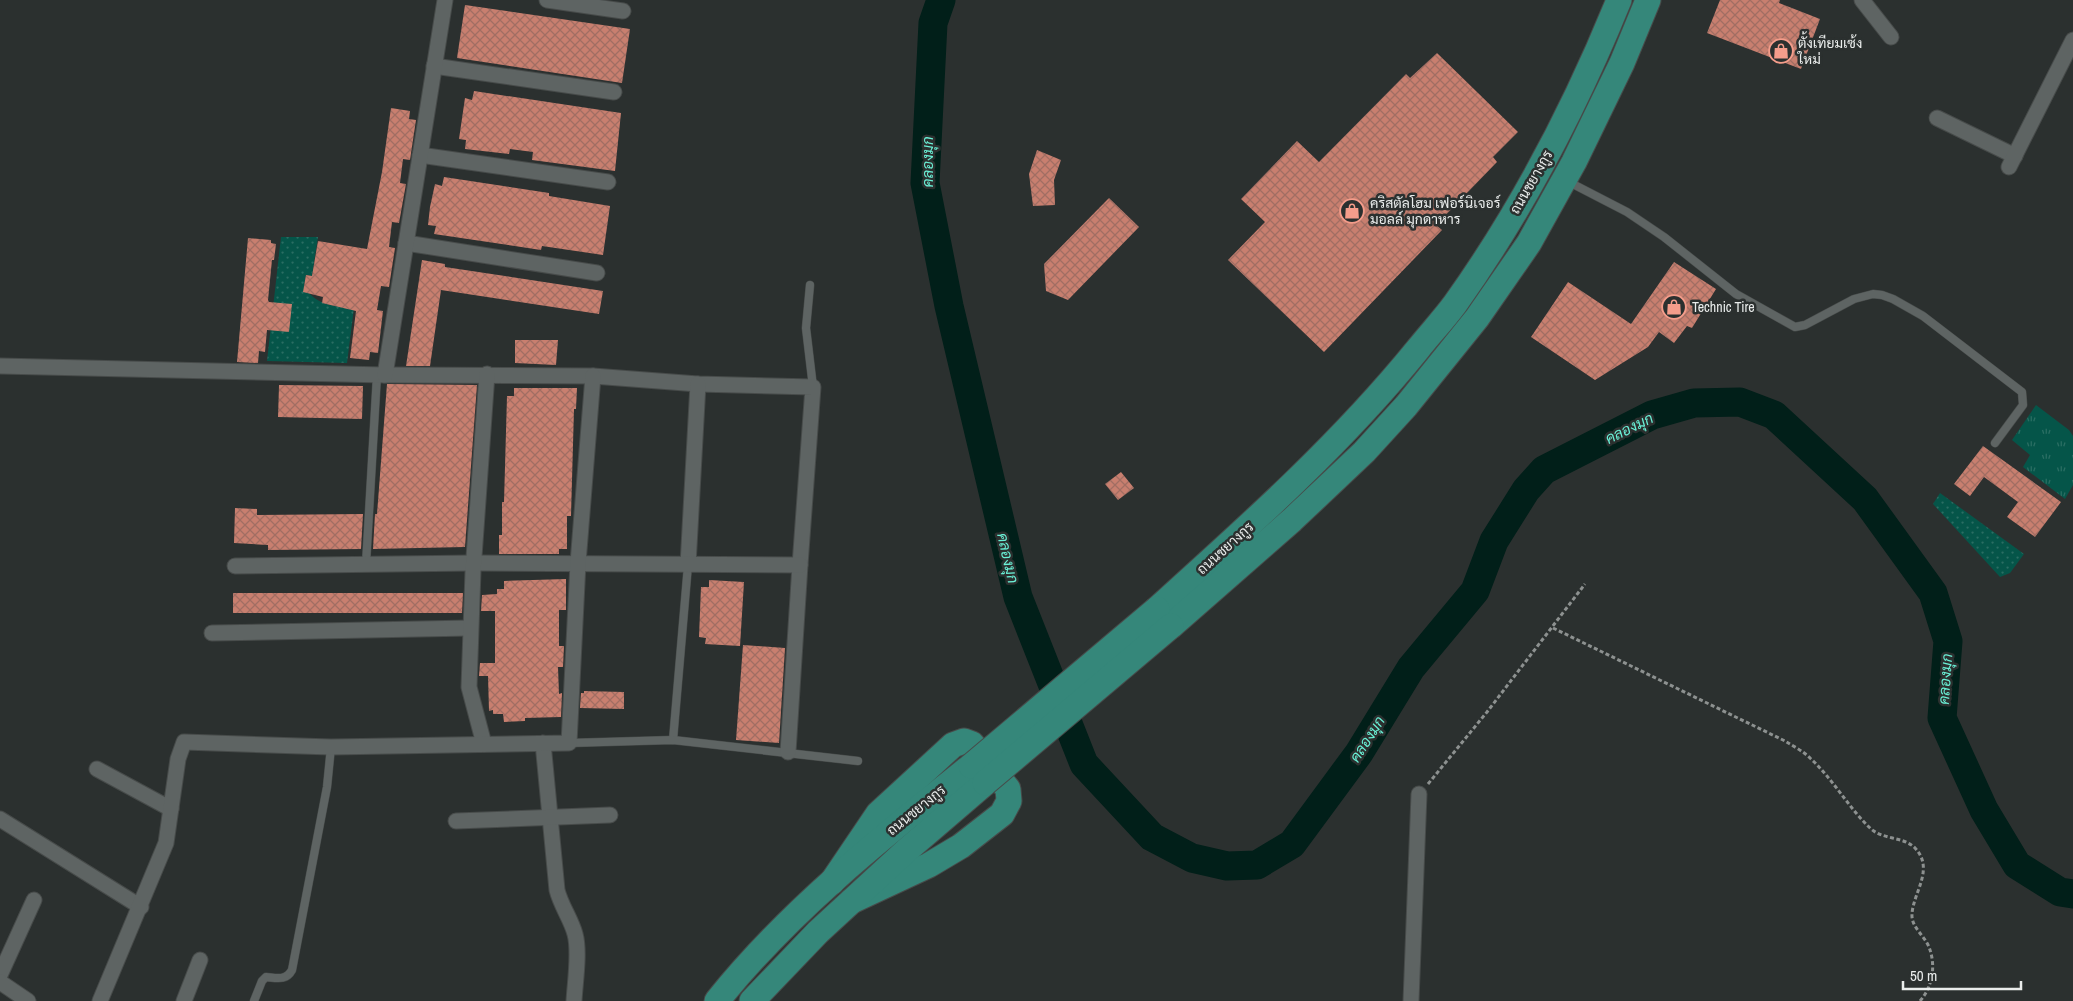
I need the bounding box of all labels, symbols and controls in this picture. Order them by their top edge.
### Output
place label: ตั้งเทียมเซ้ง ใหม่ [1797,31,1862,68]
shop icon: ตั้งเทียมเซ้ง ใหม่ [1768,38,1794,64]
water label: คลองมุก [917,136,939,188]
street label: ถนนชยางกูร [1506,147,1557,218]
place label: คริสตัลโฮม เฟอร์นิเจอร์ มอลล์ มุกดาหาร [1370,194,1501,229]
shop icon: คริสตัลโฮม เฟอร์นิเจอร์ มอลล์ มุกดาหาร [1339,198,1365,224]
shop icon: Technic Tire [1661,294,1687,320]
place label: Technic Tire [1692,298,1755,316]
water label: คลองมุก [1601,407,1657,450]
street label: ถนนชยางกูร [1193,518,1258,579]
water label: คลองมุก [991,531,1024,586]
water label: คลองมุก [1933,653,1958,705]
water label: คลองมุก [1344,712,1391,767]
street label: ถนนชยางกูร [883,781,950,840]
scale bar [1903,958,2020,990]
text: 50 m [1910,965,1937,986]

